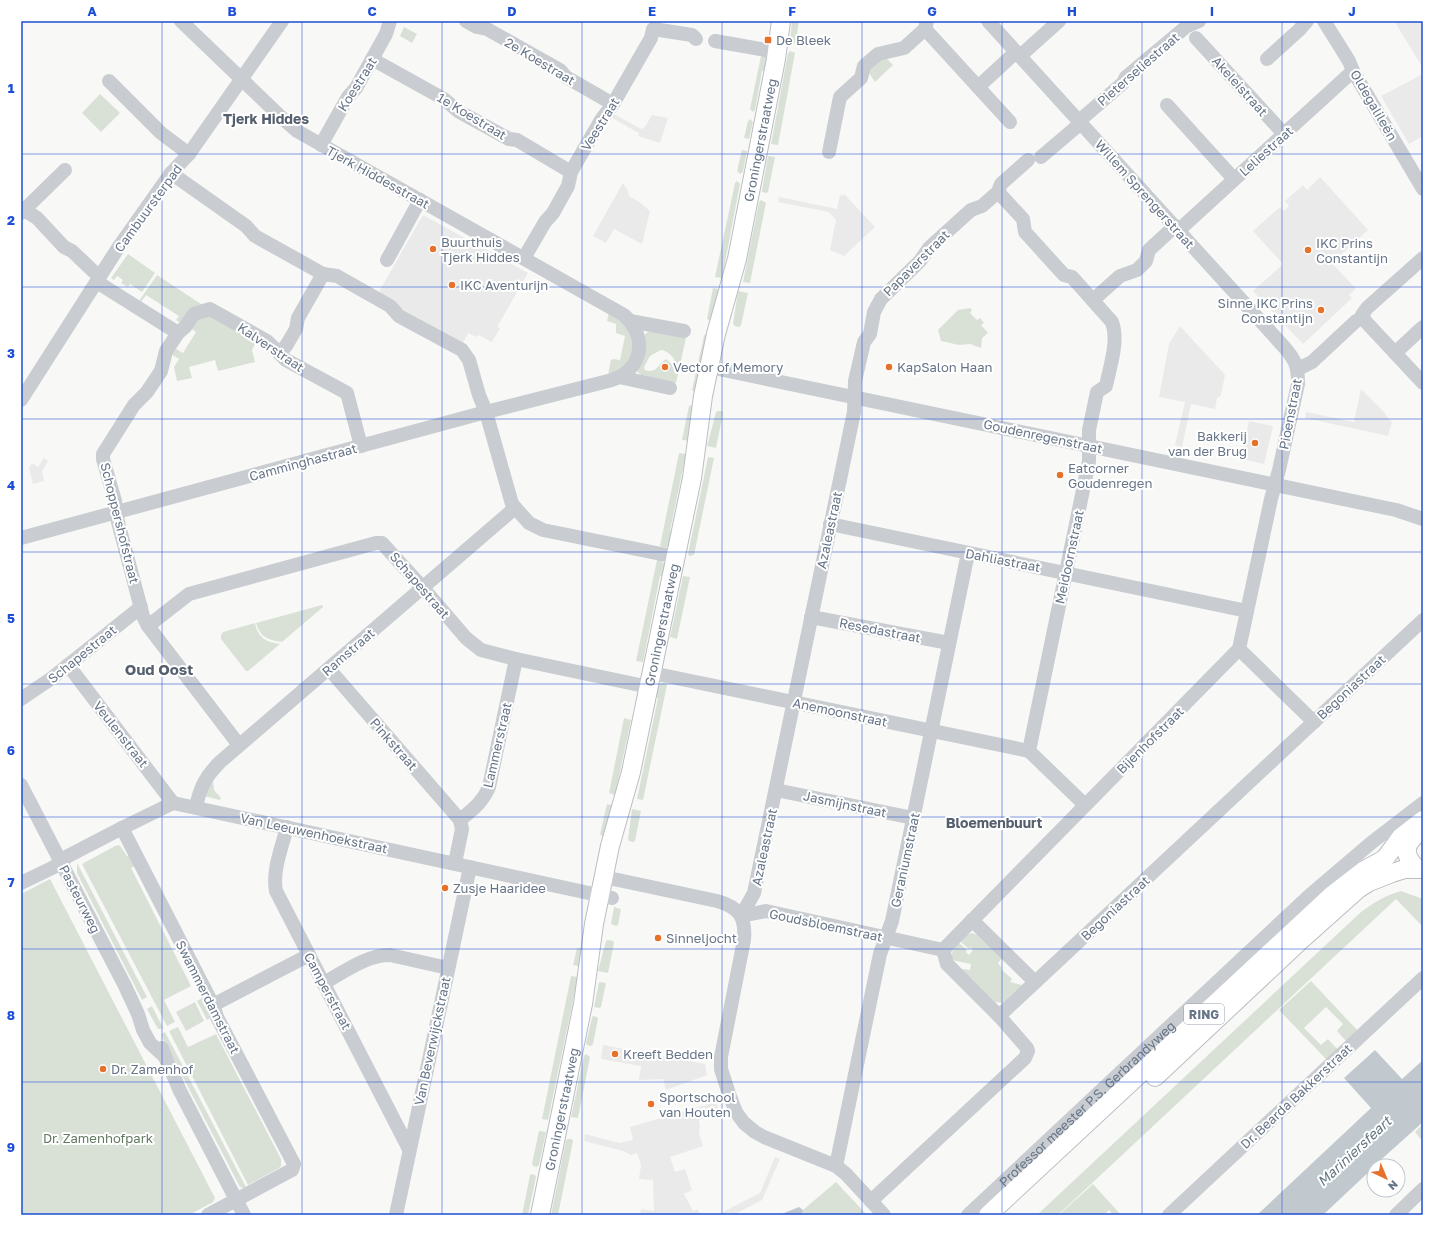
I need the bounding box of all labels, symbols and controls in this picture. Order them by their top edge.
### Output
text: A [87,3,97,19]
text: B [227,3,237,19]
text: C [367,3,377,19]
text: D [507,3,517,19]
text: E [648,3,656,19]
text: F [788,3,796,19]
text: G [927,3,937,19]
text: H [1067,3,1077,19]
text: I [1210,3,1214,19]
text: J [1348,3,1356,19]
street label: Pieterseliestraat [1094,29,1182,109]
place label: De Bleek [776,32,832,48]
street label: 2e Koestraat [502,34,578,88]
marker: De Bleek [763,35,773,45]
street label: Akeleistraat [1209,53,1271,119]
street label: Koestraat [334,54,380,114]
street label: Oldegalileën [1347,67,1401,143]
street label: Groningerstraatweg [740,77,780,203]
text: 1 [8,80,15,96]
street label: 1e Koestraat [434,89,510,143]
street label: Veestraat [577,94,623,154]
district label: Tjerk Hiddes [223,110,309,127]
street label: Leliestraat [1236,123,1296,179]
street label: Willem Sprengerstraat [1092,136,1198,252]
street label: Tjerk Hiddesstraat [324,142,432,212]
street label: Cambuursterpad [111,161,185,255]
text: 2 [7,212,15,228]
street label: Papaverstraat [880,227,952,299]
place label: Buurthuis Tjerk Hiddes [441,234,520,265]
place label: IKC Prins Constantijn [1316,235,1388,266]
marker: Buurthuis Tjerk Hiddes [428,244,438,254]
marker: IKC Prins Constantijn [1303,245,1313,255]
place label: IKC Aventurijn [460,277,548,293]
marker: IKC Aventurijn [447,280,457,290]
place label: Sinne IKC Prins Constantijn [1218,295,1313,326]
marker: Sinne IKC Prins Constantijn [1316,305,1326,315]
street label: Kalverstraat [235,319,307,375]
text: 3 [7,345,15,361]
place label: Vector of Memory [673,359,784,375]
place label: KapSalon Haan [897,359,993,375]
marker: Vector of Memory [660,362,670,372]
marker: KapSalon Haan [884,362,894,372]
street label: Pioenstraat [1275,377,1305,451]
street label: Goudenregenstraat [982,416,1104,456]
place label: Bakkerij van der Brug [1168,428,1247,459]
marker: Bakkerij van der Brug [1250,438,1260,448]
street label: Camminghastraat [247,440,359,484]
place label: Eatcorner Goudenregen [1068,460,1152,491]
street label: Schoppershofstraat [97,461,143,585]
marker: Eatcorner Goudenregen [1055,470,1065,480]
text: 4 [7,477,15,493]
street label: Azaleastraat [813,490,845,570]
street label: Meidoornstraat [1051,509,1087,605]
street label: Dahliastraat [964,545,1042,575]
street label: Schapestraat [387,548,453,622]
street label: Groningerstraatweg [641,562,682,688]
text: 5 [7,610,15,626]
street label: Resedastraat [838,614,922,646]
street label: Schapestraat [45,622,119,686]
street label: Ramstraat [318,625,378,679]
street label: Begoniastraat [1313,651,1389,723]
district label: Oud Oost [125,660,193,678]
street label: Anemoonstraat [791,694,889,730]
street label: Veulenstraat [90,698,152,770]
street label: Lammerstraat [479,701,515,789]
street label: Bijenhofstraat [1113,703,1187,777]
street label: Pinkstraat [367,715,421,773]
text: 6 [7,742,15,758]
street label: Jasmijnstraat [802,787,888,821]
street label: Azaleastraat [748,807,780,887]
street label: Van Leeuwenhoekstraat [239,810,389,856]
street label: Geraniumstraat [887,811,923,909]
district label: Bloemenbuurt [946,814,1043,831]
street label: Pasteurweg [56,862,104,936]
street label: Begoniastraat [1077,872,1153,944]
text: 7 [7,874,15,890]
place label: Zusje Haaridee [453,880,546,896]
marker: Zusje Haaridee [440,883,450,893]
street label: Goudsbloemstraat [768,905,884,945]
place label: Sinneljocht [666,930,737,946]
marker: Sinneljocht [653,933,663,943]
street label: Swammerdamstraat [173,938,243,1056]
street label: Camperstraat [301,950,355,1032]
street label: Van Beverwijckstraat [411,975,453,1107]
road number: RING [1184,1004,1224,1024]
text: 8 [7,1007,15,1023]
street label: Professor meester P.S. Gerbrandyweg [996,1017,1178,1190]
street label: Dr. Bearda Bakkerstraat [1237,1040,1355,1152]
street label: Groningerstraatweg [541,1046,582,1172]
place label: Kreeft Bedden [623,1046,713,1062]
marker: Kreeft Bedden [610,1049,620,1059]
place label: Dr. Zamenhof [111,1061,194,1077]
marker: Dr. Zamenhof [98,1064,108,1074]
place label: Sportschool van Houten [659,1089,735,1120]
marker: Sportschool van Houten [646,1099,656,1109]
water label: Mariniersfeart [1314,1111,1396,1190]
park label: Dr. Zamenhofpark [43,1130,154,1146]
text: 9 [7,1139,15,1155]
north arrow [1366,1158,1406,1198]
text: N [1386,1178,1401,1193]

